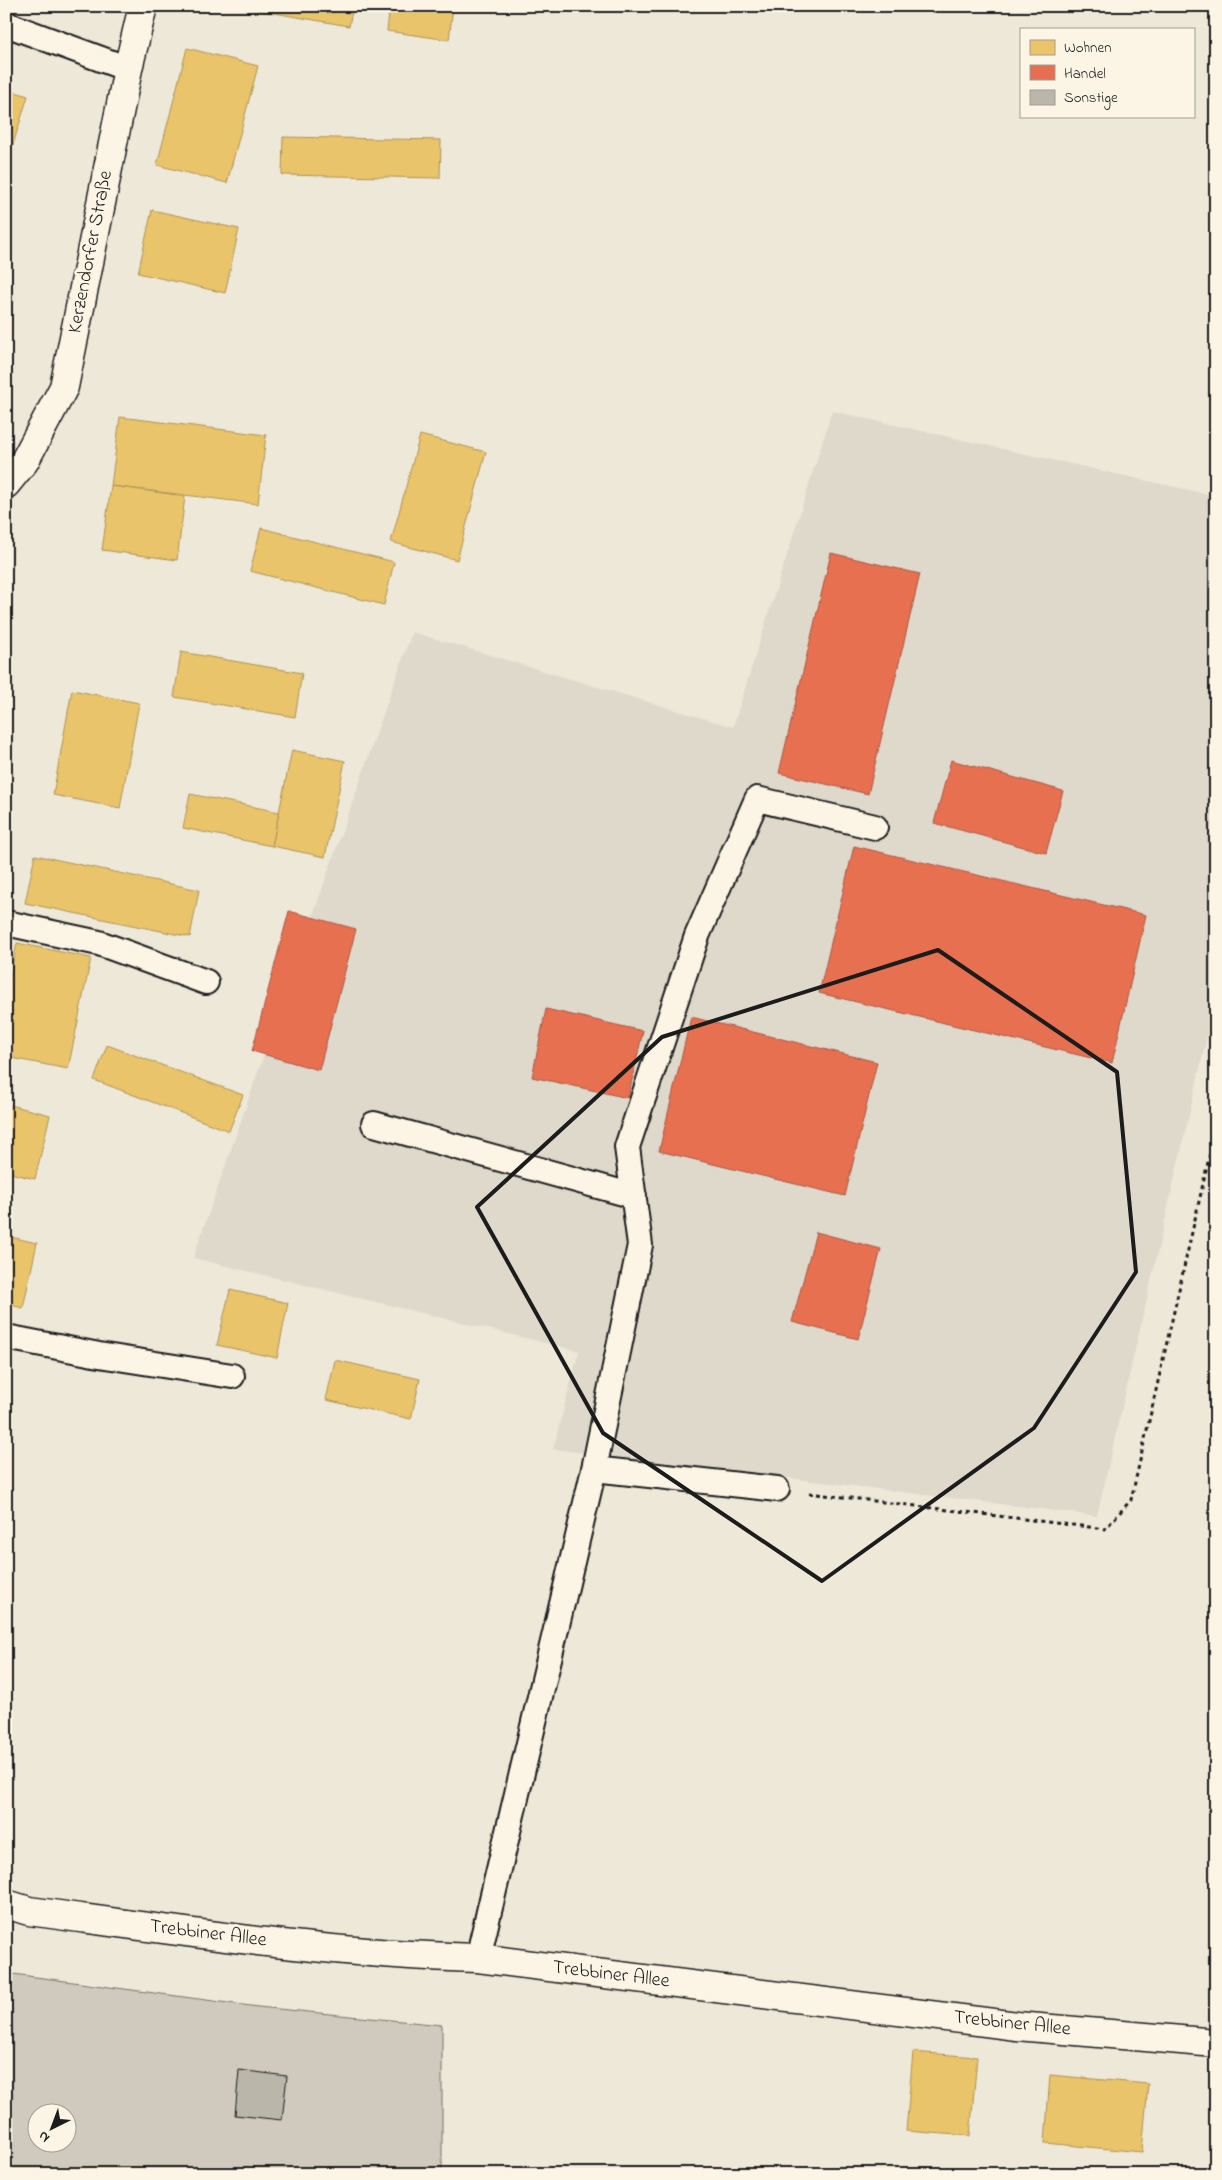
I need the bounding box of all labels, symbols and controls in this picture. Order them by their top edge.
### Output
legend [1020,28,1194,118]
text: Wohnen [1064,37,1112,59]
text: Handel [1064,63,1106,85]
text: Sonstige [1064,87,1118,110]
street label: Kerzendorfer Straße [61,168,121,336]
street label: Trebbiner Allee [148,1912,268,1956]
street label: Trebbiner Allee [551,1953,671,1997]
street label: Trebbiner Allee [952,2003,1072,2045]
north arrow [28,2102,78,2152]
text: N [34,2126,55,2148]

